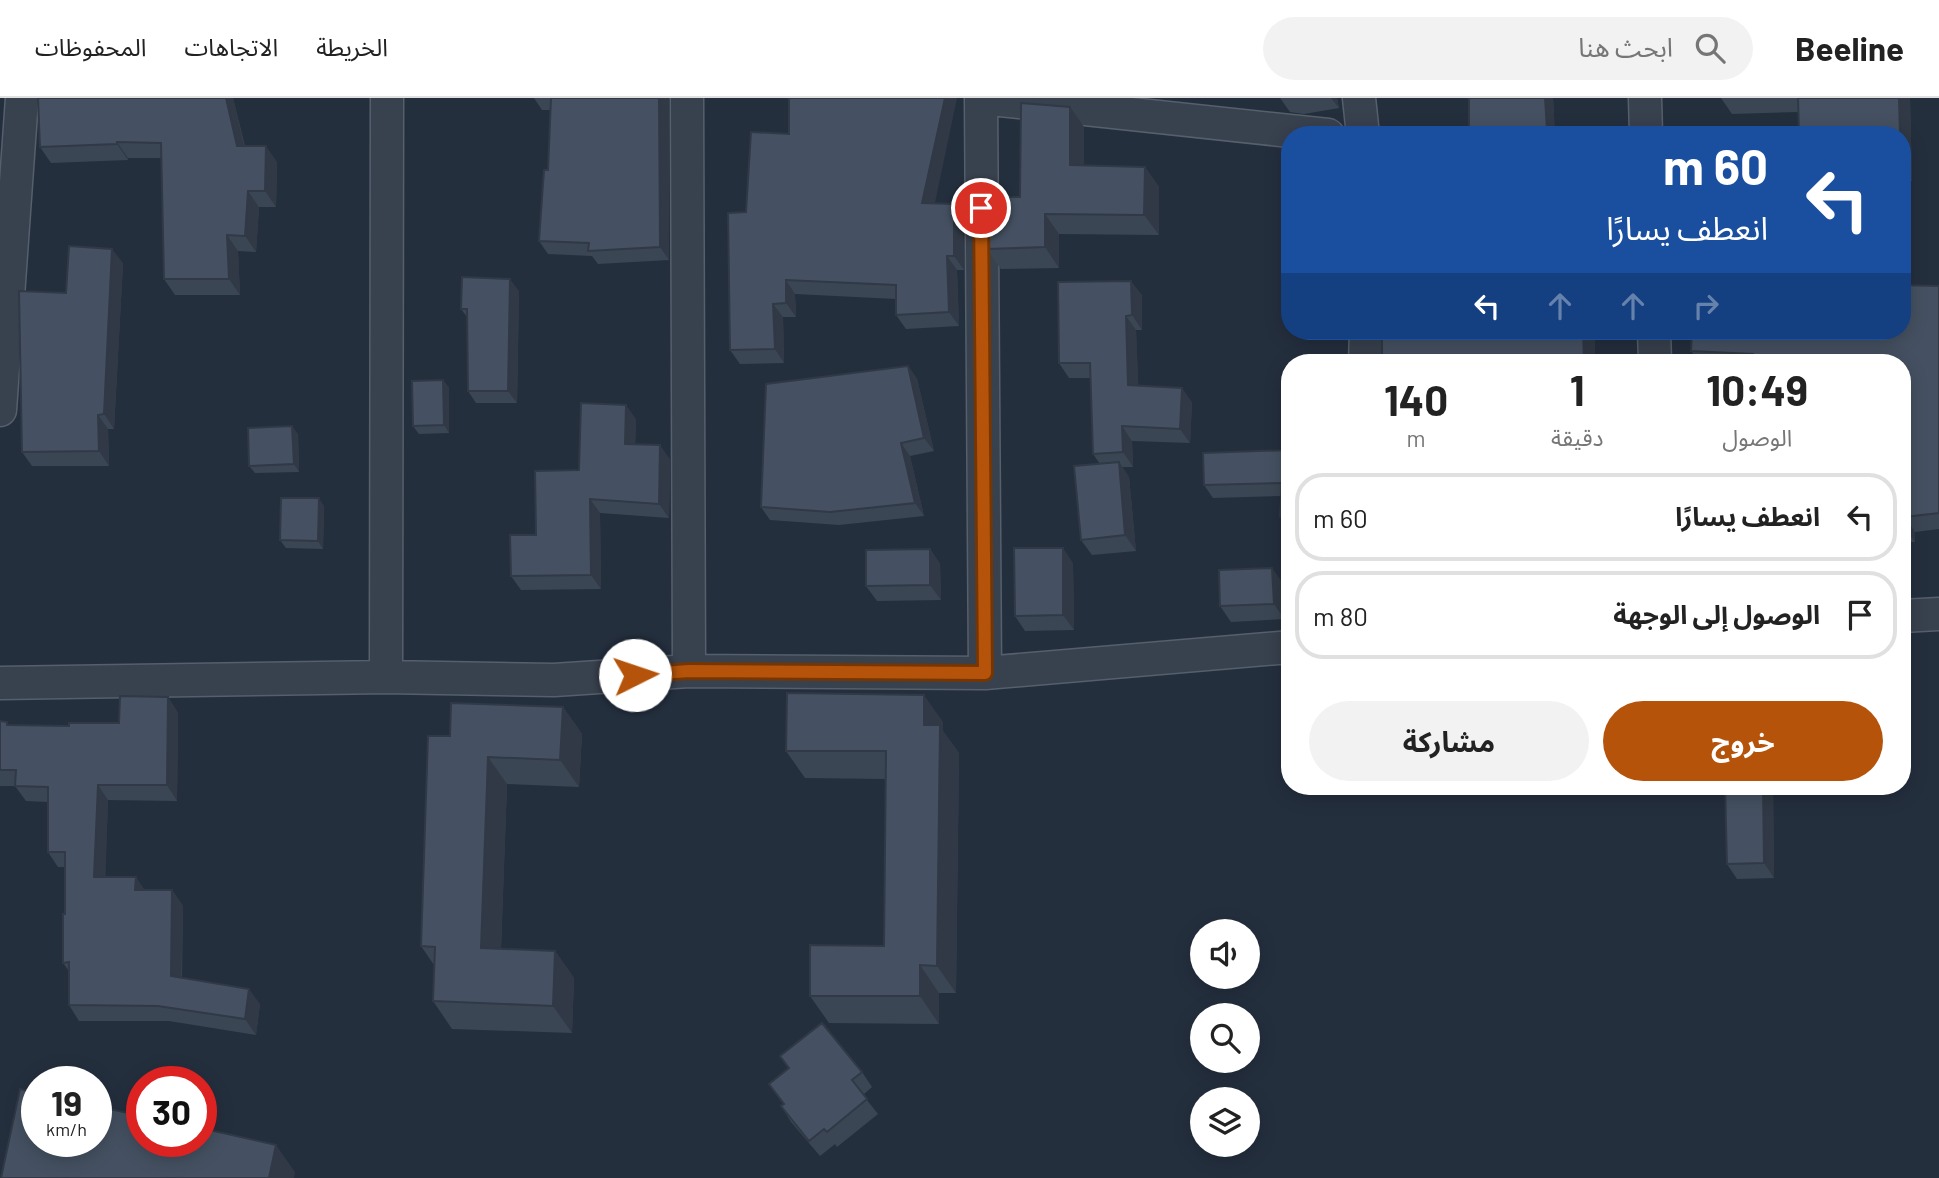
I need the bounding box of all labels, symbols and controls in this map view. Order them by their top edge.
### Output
search box [1263,17,1753,80]
text: Beeline [1795,28,1904,68]
icon: search [1691,29,1729,67]
text: ابحث هنا [1578,31,1673,62]
text: المحفوظات [35,32,146,61]
text: الاتجاهات [184,32,278,61]
text: الخريطة [316,32,388,61]
text: 60 m [1663,136,1768,195]
icon: left [1792,154,1883,245]
pin [951,178,1011,238]
icon: arrive [962,189,1000,227]
text: انعطف يسارًا [1606,208,1768,246]
icon: left [1468,287,1506,325]
icon: ahead [1541,287,1579,325]
icon: ahead [1614,287,1652,325]
icon: right [1687,287,1725,325]
text: 1 [1570,364,1585,414]
text: 10:49 [1706,364,1808,414]
text: 140 [1384,374,1448,424]
text: دقيقة [1551,423,1603,451]
text: الوصول [1722,423,1792,451]
text: m [1406,424,1426,452]
icon: left [1841,498,1879,536]
text: انعطف يسارًا [1675,500,1820,531]
text: 60 m [1313,502,1368,533]
icon: arrive [1841,596,1879,634]
text: الوصول إلى الوجهة [1613,598,1820,629]
text: 80 m [1313,600,1368,631]
position arrow [598,638,672,712]
button: مشاركة [1309,701,1589,781]
button: خروج [1603,701,1883,781]
map controls [1190,919,1260,1157]
button: sound [1190,919,1260,989]
button: search [1190,1003,1260,1073]
speed limit sign: 30 [126,1066,217,1157]
text: 19 [51,1081,82,1123]
button: layers [1190,1087,1260,1157]
text: km/h [46,1118,87,1140]

